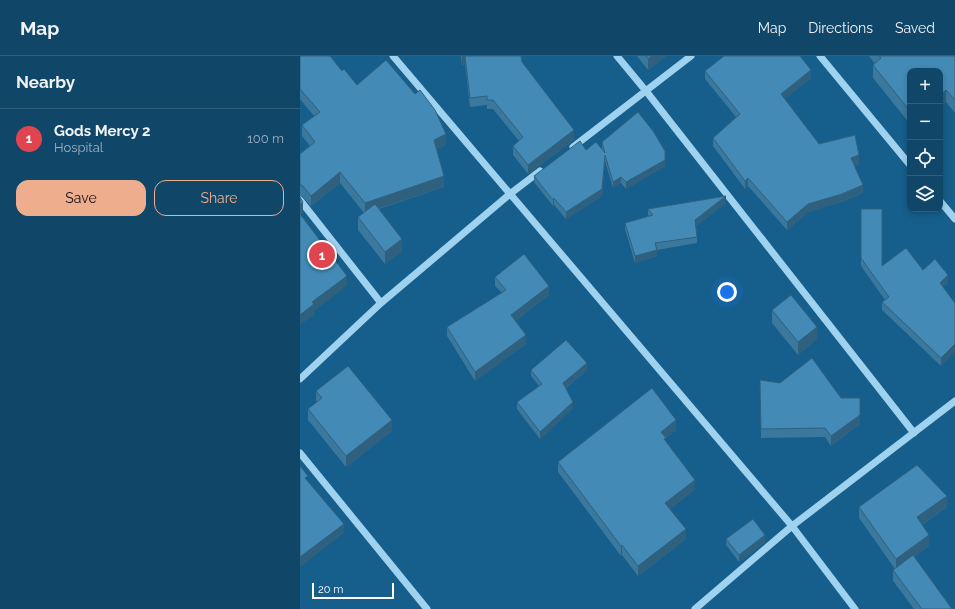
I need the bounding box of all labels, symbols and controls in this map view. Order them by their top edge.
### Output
text: Map [20,17,59,39]
text: Map [758,20,786,36]
text: Directions [808,20,873,36]
text: Saved [895,20,935,36]
map controls [907,68,943,212]
button: + [907,68,943,104]
text: Nearby [16,72,75,92]
button: − [907,104,943,140]
text: Gods Mercy 2 [54,122,150,140]
text: 1 [26,131,32,146]
text: 100 m [247,131,284,146]
text: Hospital [54,140,103,155]
button: locate [907,140,943,176]
button: layers [907,176,943,212]
button: Save [16,180,146,216]
button: Share [154,180,284,216]
pin: 1 [309,240,335,270]
your location [717,282,737,302]
scale bar [312,581,394,600]
text: 20 m [318,583,343,596]

